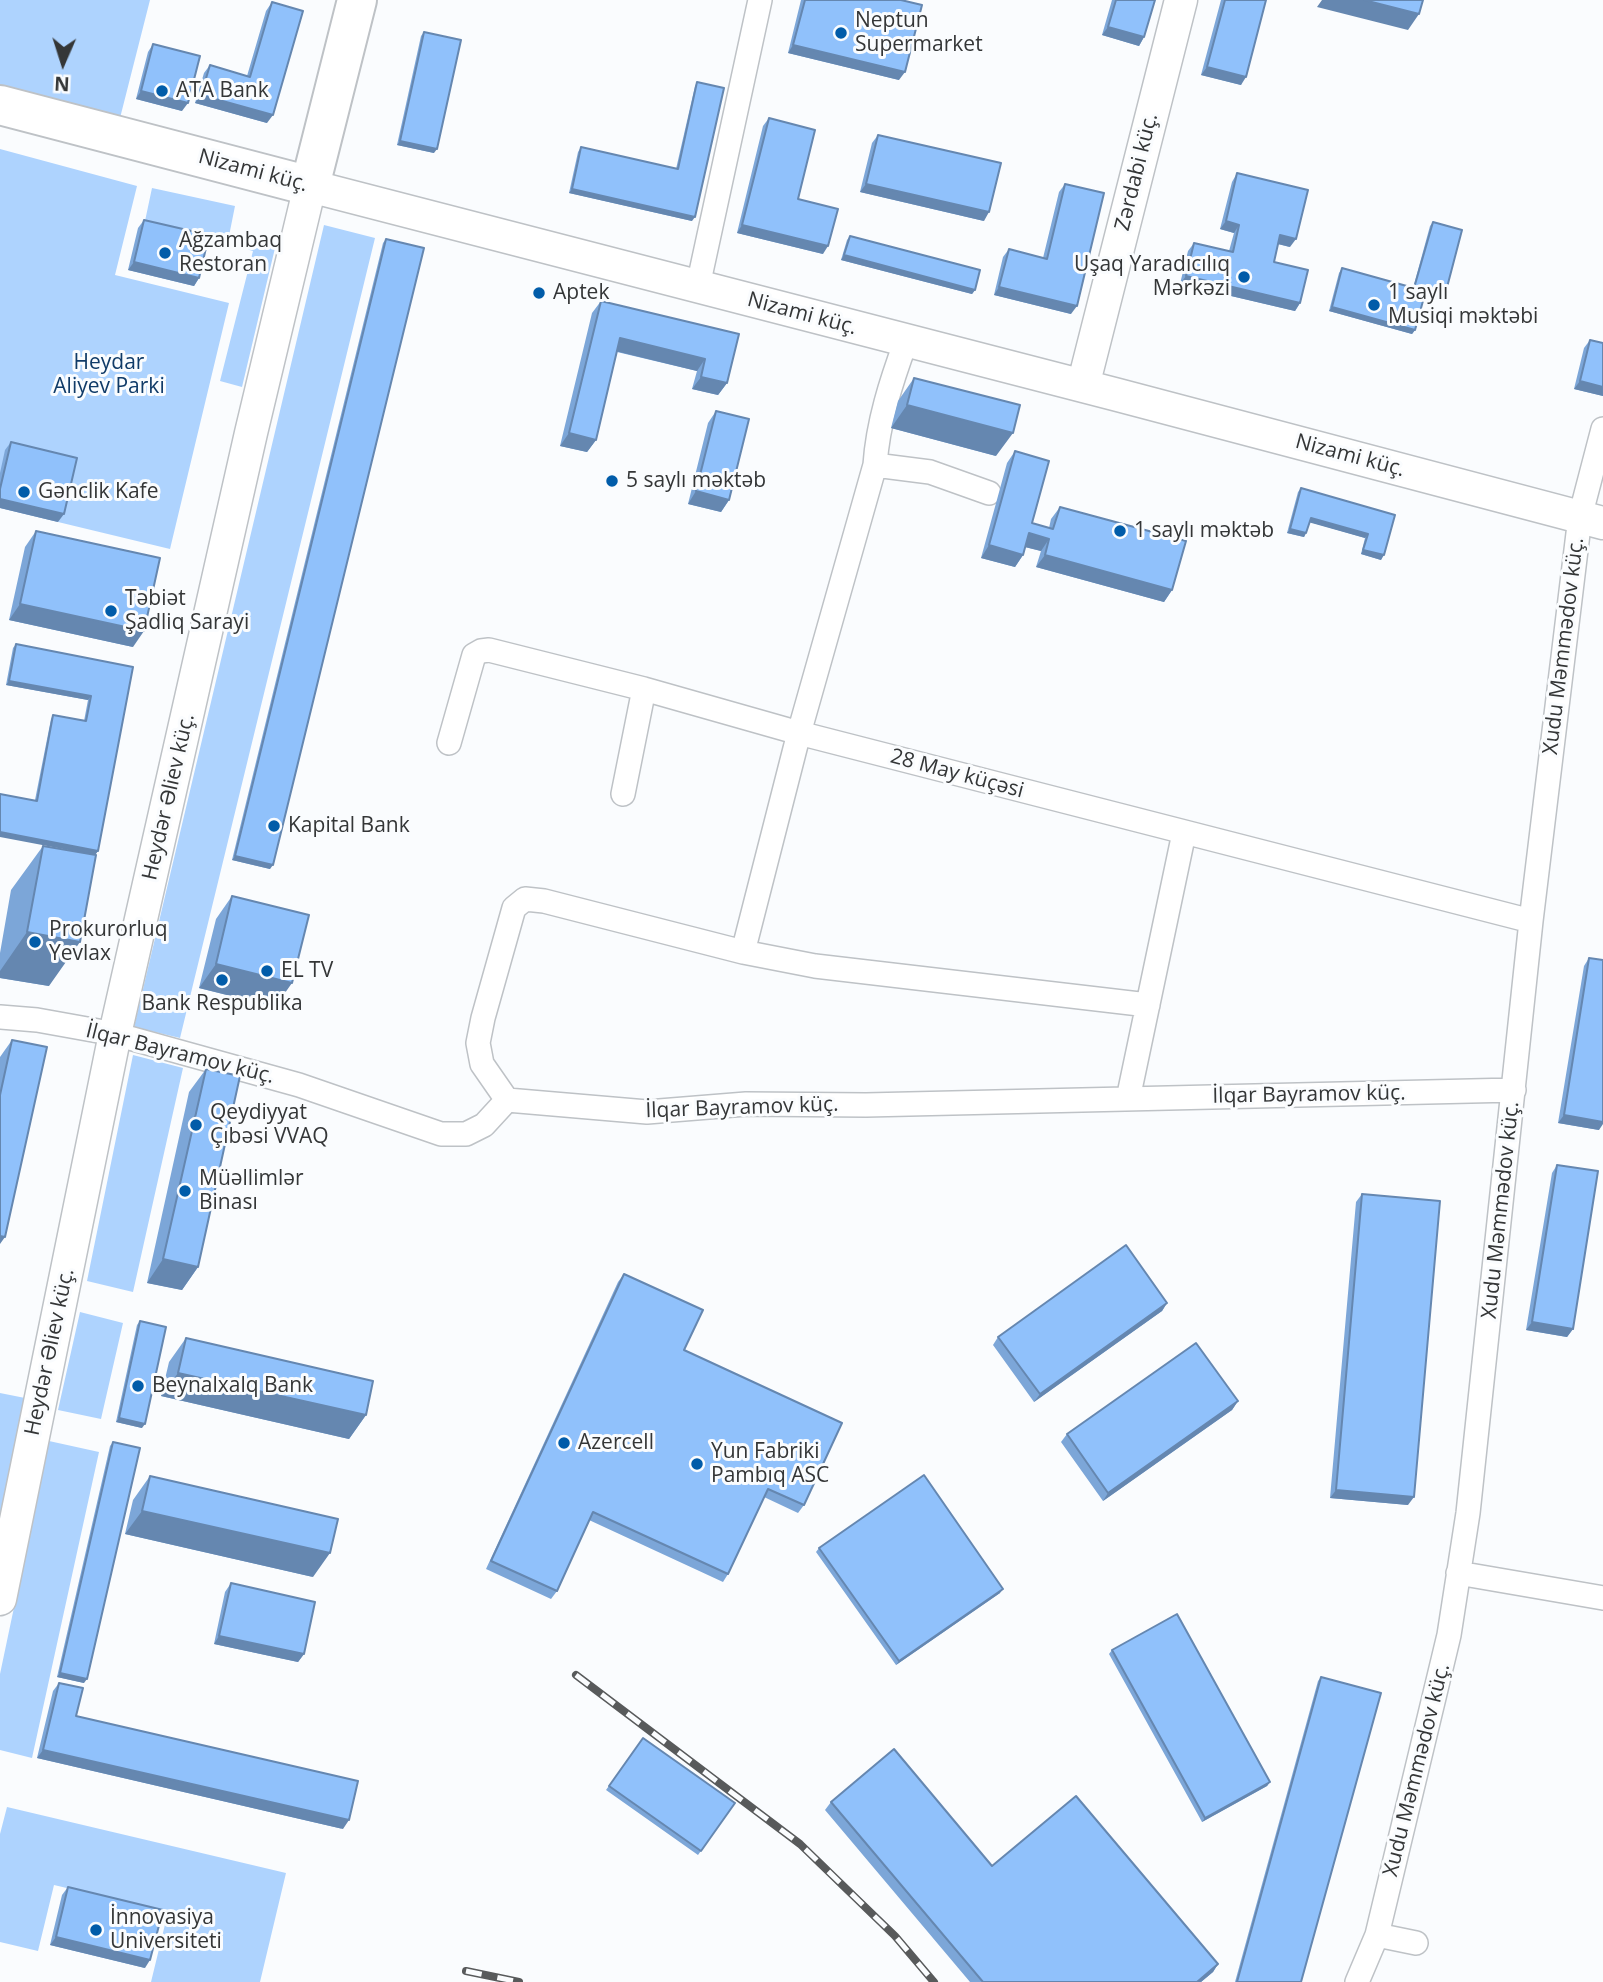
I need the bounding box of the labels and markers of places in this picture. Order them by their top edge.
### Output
place label: Neptun Supermarket [855,8,983,58]
marker: Neptun Supermarket [833,25,849,41]
place label: ATA Bank [176,78,269,104]
marker: ATA Bank [154,83,170,99]
place label: Ağzambaq Restoran [179,228,282,278]
marker: Ağzambaq Restoran [157,245,173,261]
place label: Uşaq Yaradıcılıq Mərkəzi [1074,252,1230,302]
marker: Uşaq Yaradıcılıq Mərkəzi [1236,269,1252,285]
place label: Aptek [553,280,609,306]
place label: 1 saylı Musiqi məktəbi [1388,280,1538,330]
marker: Aptek [531,285,547,301]
marker: 1 saylı Musiqi məktəbi [1366,297,1382,313]
place label: 5 saylı məktəb [626,468,766,494]
marker: 5 saylı məktəb [604,473,620,489]
place label: Gənclik Kafe [38,479,158,505]
marker: Gənclik Kafe [16,484,32,500]
place label: 1 saylı məktəb [1134,518,1274,544]
marker: 1 saylı məktəb [1112,523,1128,539]
place label: Təbiət Şadliq Sarayi [125,586,249,636]
marker: Təbiət Şadliq Sarayi [103,603,119,619]
place label: Kapital Bank [288,813,410,839]
marker: Kapital Bank [266,818,282,834]
place label: Prokurorluq Yevlax [49,917,168,967]
marker: Prokurorluq Yevlax [27,934,43,950]
place label: EL TV [281,958,333,984]
marker: EL TV [259,963,275,979]
marker: Bank Respublika [214,972,230,988]
place label: Bank Respublika [141,991,303,1017]
place label: Qeydiyyat Çıbəsi VVAQ [210,1100,329,1150]
marker: Qeydiyyat Çıbəsi VVAQ [188,1117,204,1133]
place label: Müəllimlər Binası [199,1166,304,1216]
marker: Müəllimlər Binası [177,1183,193,1199]
place label: Beynalxalq Bank [152,1373,313,1399]
marker: Beynalxalq Bank [130,1378,146,1394]
place label: Azercell [578,1430,654,1456]
marker: Azercell [556,1435,572,1451]
place label: Yun Fabriki Pambıq ASC [711,1439,829,1489]
marker: Yun Fabriki Pambıq ASC [689,1456,705,1472]
place label: İnnovasiya Universiteti [110,1905,222,1955]
marker: İnnovasiya Universiteti [88,1922,104,1938]

